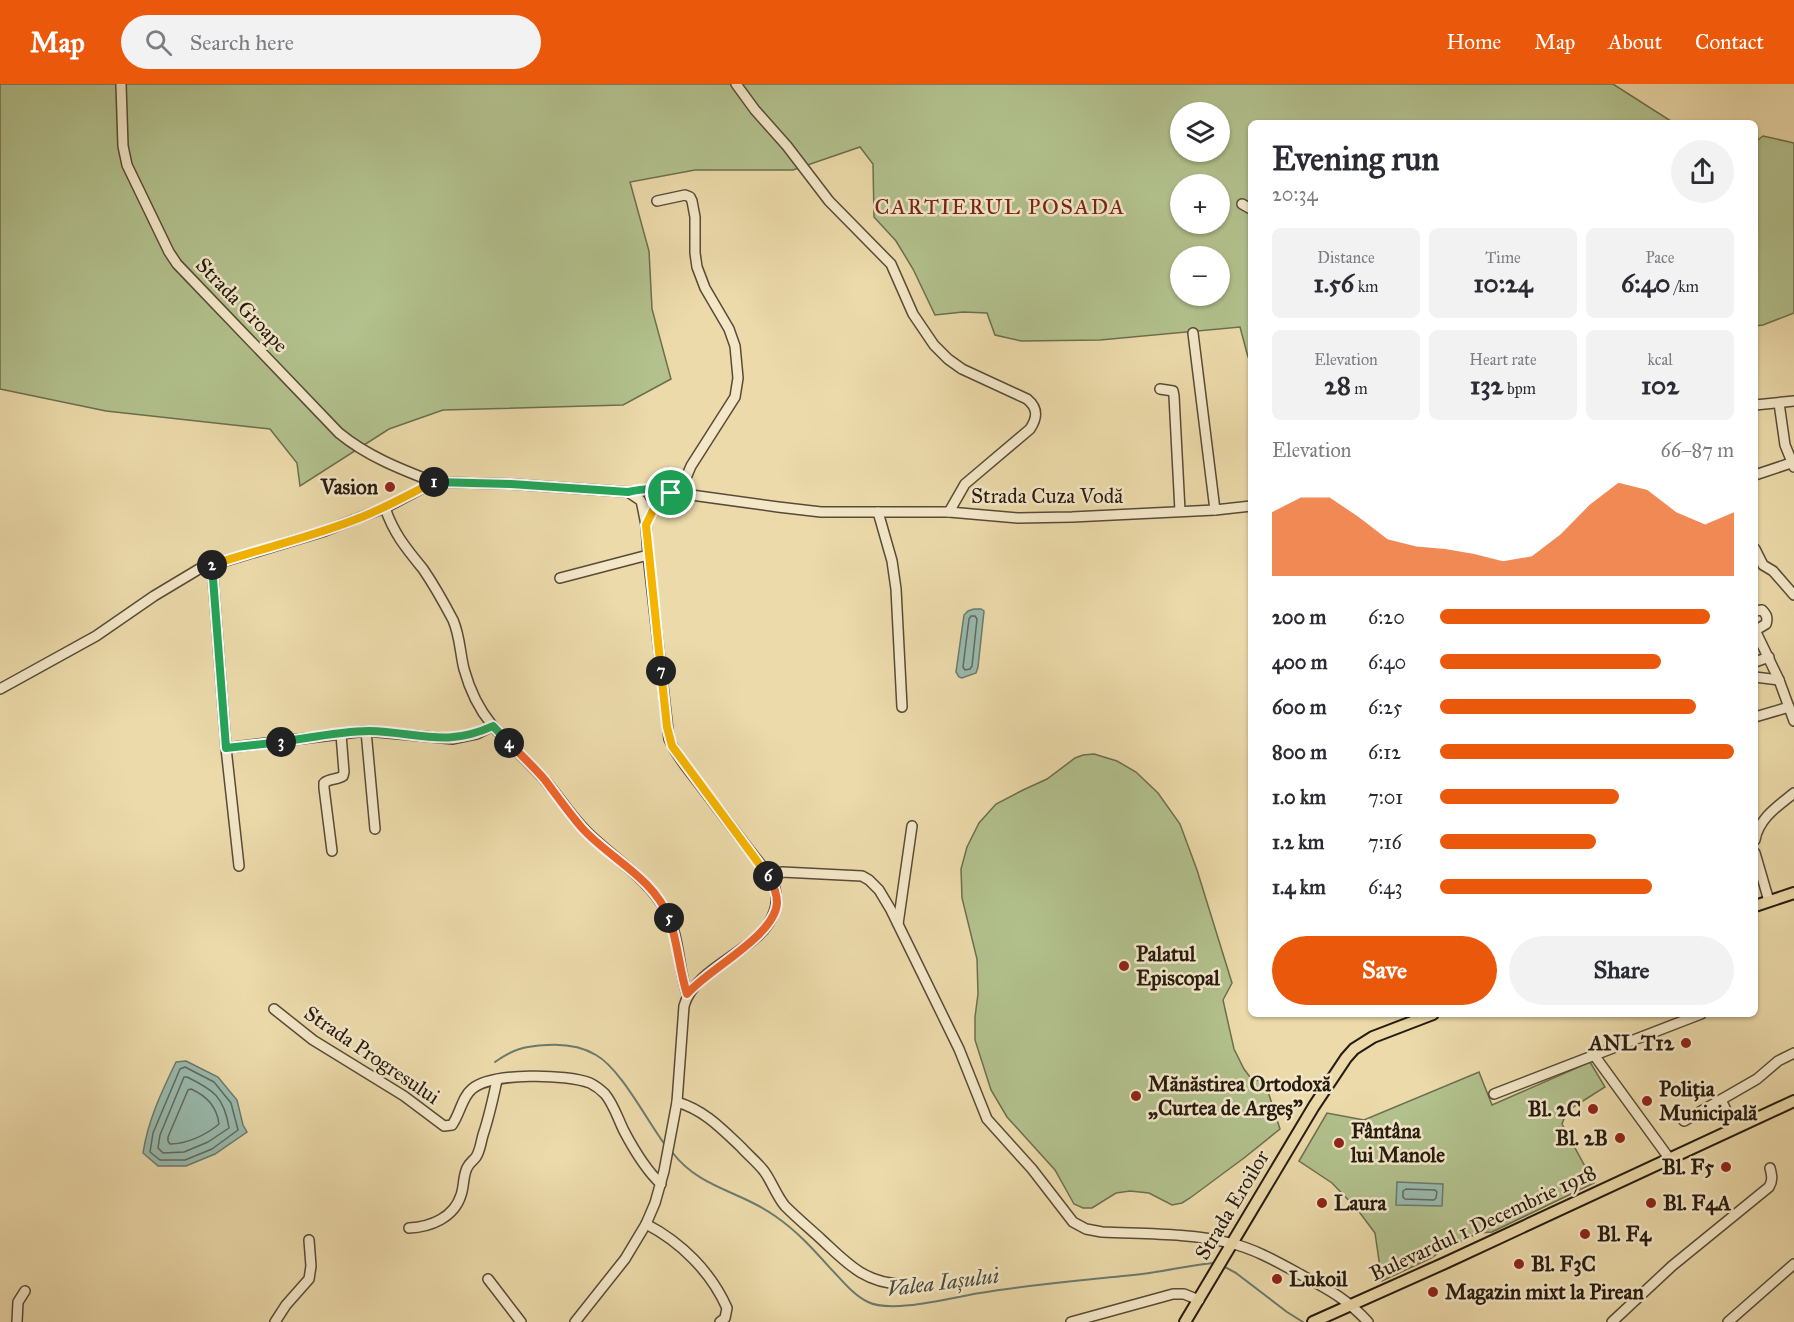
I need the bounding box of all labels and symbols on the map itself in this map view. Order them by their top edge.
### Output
district label: CARTIERUL POSADA [875,193,1125,220]
street label: Strada Groape [190,252,294,358]
pin: 1 [419,467,449,497]
pin [645,467,696,518]
place label: Vasion [320,474,379,500]
marker: Vasion [383,480,397,494]
street label: Strada Cuza Vodă [971,483,1123,509]
pin: 2 [197,550,227,580]
pin: 7 [646,656,676,686]
pin: 3 [266,727,296,757]
pin: 4 [494,728,524,758]
pin: 6 [753,861,783,891]
pin: 5 [654,903,684,933]
place label: Palatul Episcopal [1136,941,1221,991]
marker: Palatul Episcopal [1117,959,1131,973]
street label: Strada Progresului [299,1000,445,1110]
place label: ANL T12 [1587,1030,1675,1056]
marker: ANL T12 [1679,1036,1693,1050]
place label: Mănăstirea Ortodoxă „Curtea de Argeș” [1148,1071,1332,1121]
place label: Poliția Municipală [1659,1076,1758,1126]
marker: Mănăstirea Ortodoxă „Curtea de Argeș” [1129,1089,1143,1103]
marker: Poliția Municipală [1640,1094,1654,1108]
place label: Bl. 2C [1528,1096,1581,1122]
marker: Bl. 2C [1586,1102,1600,1116]
place label: Fântâna lui Manole [1350,1118,1445,1168]
place label: Bl. 2B [1555,1125,1608,1151]
marker: Bl. 2B [1613,1131,1627,1145]
marker: Fântâna lui Manole [1332,1136,1346,1150]
street label: Strada Eroilor [1189,1145,1275,1265]
place label: Bl. F5 [1662,1154,1714,1180]
street label: Bulevardul 1 Decembrie 1918 [1366,1159,1600,1287]
marker: Bl. F5 [1719,1160,1733,1174]
place label: Laura [1334,1190,1387,1216]
place label: Bl. F4A [1663,1190,1732,1216]
marker: Laura [1315,1196,1329,1210]
marker: Bl. F4A [1644,1196,1658,1210]
place label: Bl. F4 [1597,1221,1652,1247]
marker: Bl. F4 [1578,1227,1592,1241]
place label: Bl. F3C [1531,1251,1596,1277]
marker: Bl. F3C [1512,1257,1526,1271]
water label: Valea Iașului [885,1262,1001,1302]
place label: Lukoil [1289,1266,1349,1292]
marker: Lukoil [1270,1272,1284,1286]
place label: Magazin mixt la Pirean [1445,1279,1644,1305]
marker: Magazin mixt la Pirean [1426,1285,1440,1299]

